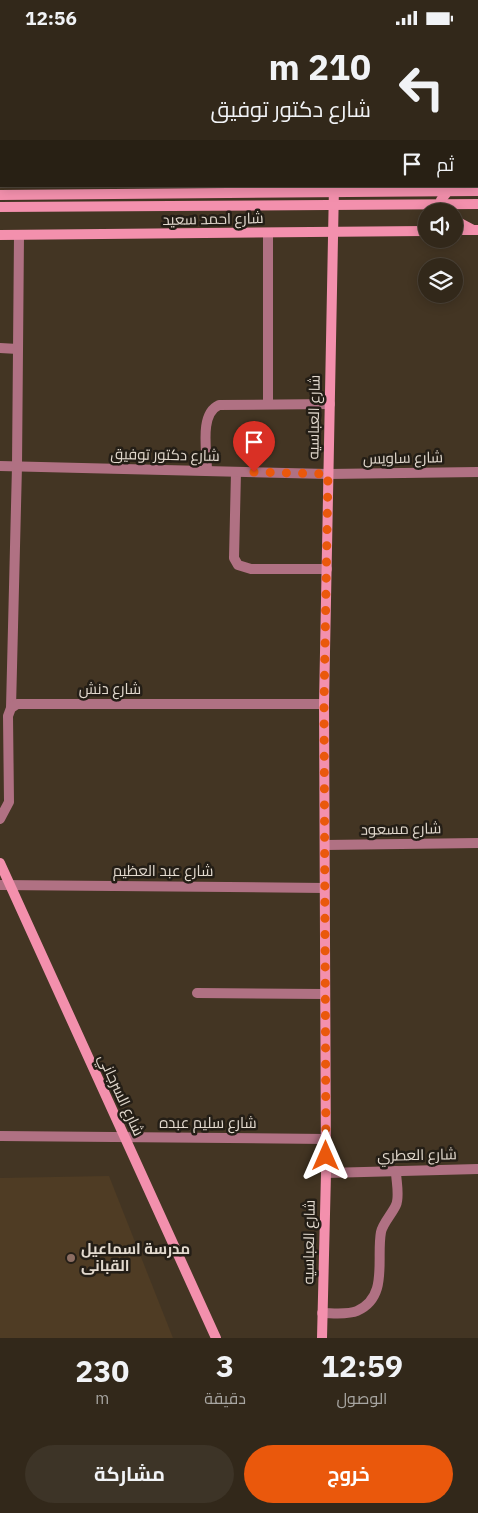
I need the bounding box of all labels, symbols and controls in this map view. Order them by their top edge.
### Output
text: 12:56 [25,6,77,30]
text: 210 m [268,44,371,90]
icon: left [389,55,454,120]
text: شارع دكتور توفيق [211,94,371,123]
icon: arrive [398,150,426,178]
text: ثم [436,152,454,176]
map controls [418,203,463,303]
button: sound [418,203,463,248]
street label: شارع احمد سعيد [162,208,264,231]
button: layers [418,258,463,303]
street label: شارع العباسيه [303,375,326,459]
pin [233,421,275,472]
icon: arrive [240,428,268,456]
street label: شارع دكتور توفيق [110,444,220,467]
street label: شارع ساويس [363,447,443,470]
street label: شارع دنش [79,679,141,700]
street label: شارع مسعود [361,818,441,841]
street label: شارع عبد العظيم [113,861,213,882]
street label: شارع السرجاني [92,1051,149,1140]
street label: شارع سليم عبده [159,1113,257,1134]
position arrow [299,1129,351,1181]
street label: شارع العطري [377,1144,457,1168]
street label: شارع العباسيه [298,1200,321,1284]
place label: مدرسة اسماعيل القبانى [81,1239,190,1275]
marker: مدرسة اسماعيل القبانى [65,1252,77,1264]
text: 3 [216,1346,234,1385]
text: 12:59 [321,1346,403,1385]
text: 230 [75,1351,129,1390]
text: m [95,1388,109,1408]
text: دقيقة [204,1388,246,1408]
text: الوصول [336,1388,387,1408]
button: مشاركة [25,1445,234,1503]
button: خروج [244,1445,453,1503]

